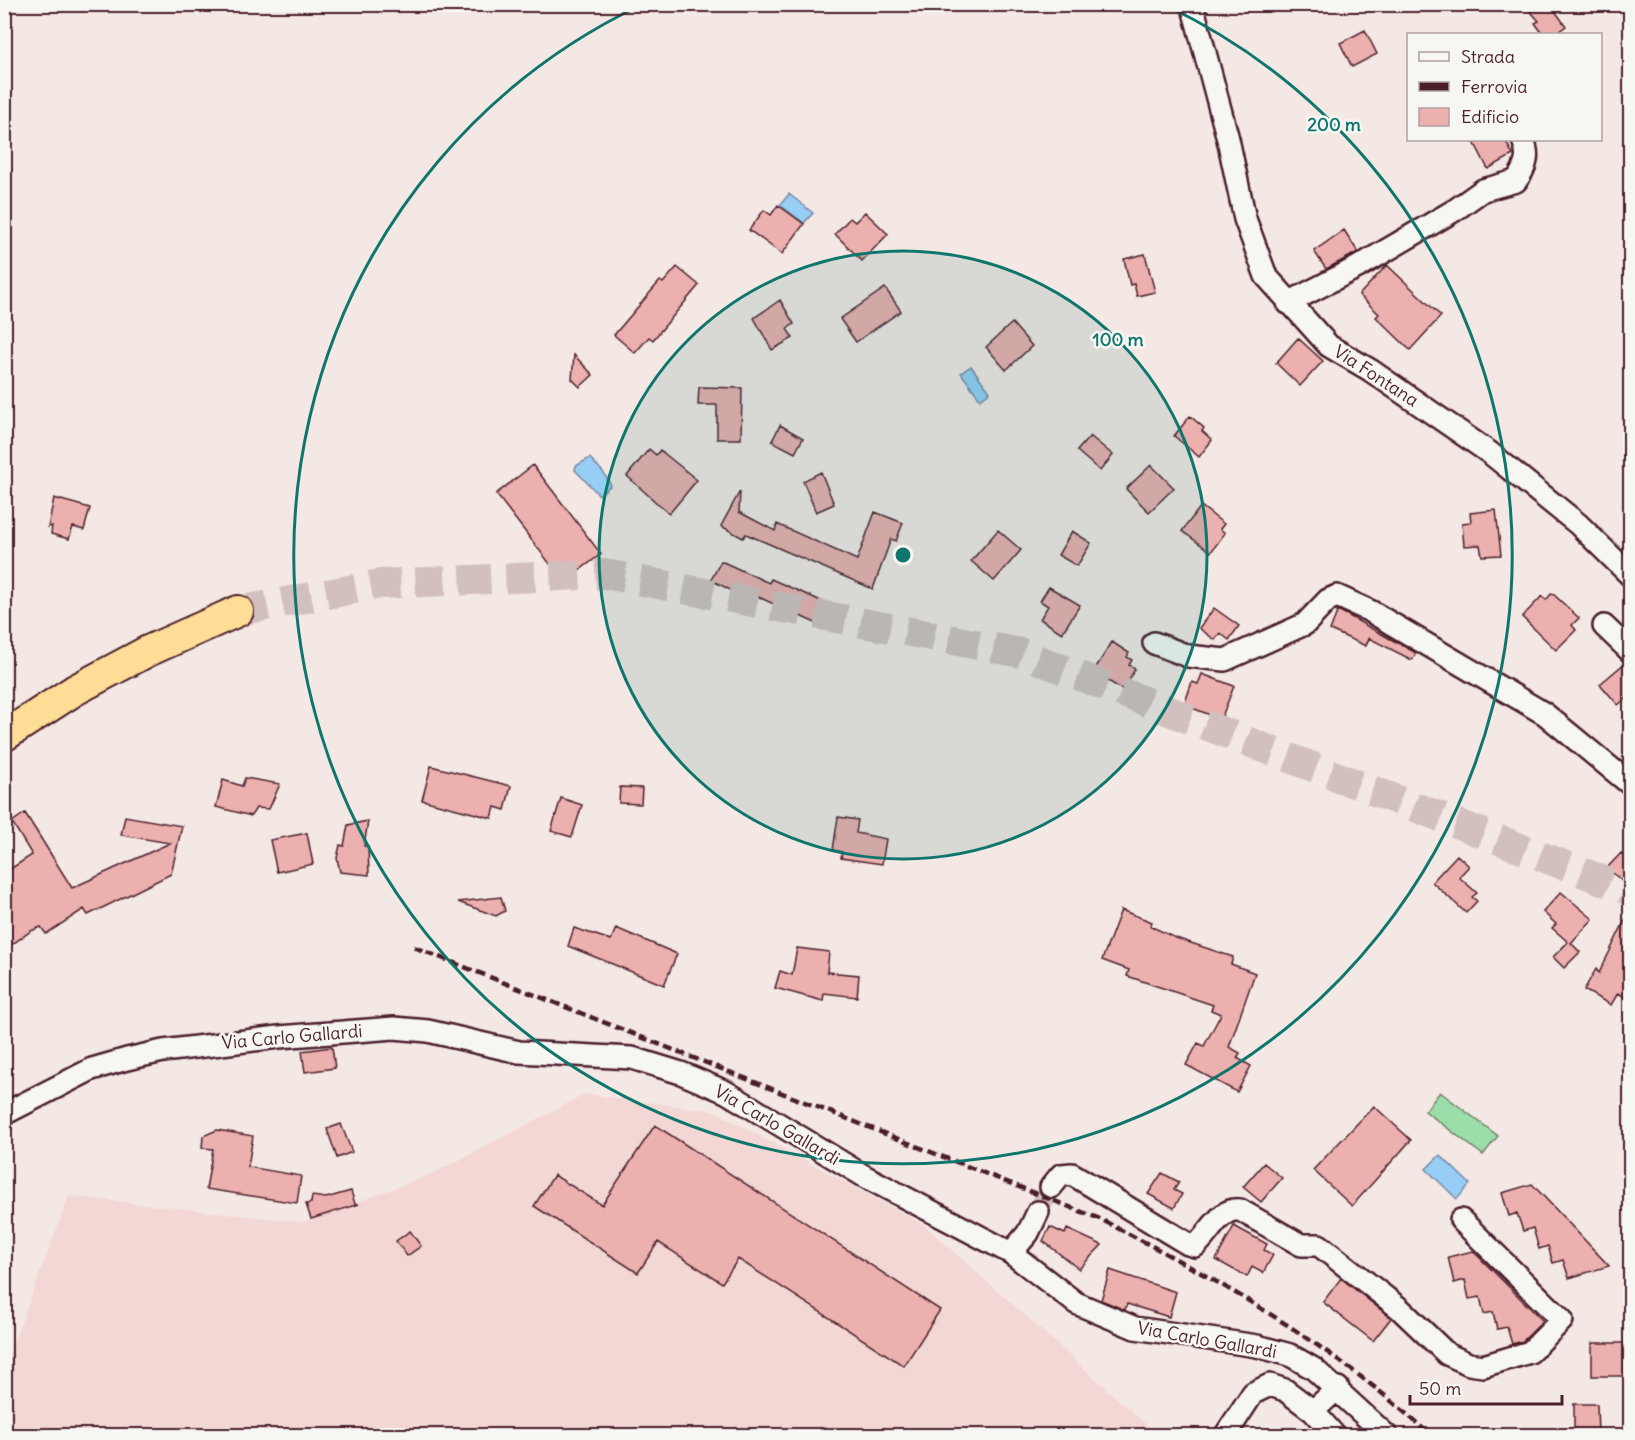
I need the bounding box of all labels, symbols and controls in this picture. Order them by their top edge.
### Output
legend [1407,33,1602,141]
text: Strada [1461,45,1515,68]
text: Ferrovia [1461,75,1528,98]
text: Edificio [1461,105,1519,128]
text: 200 m [1307,113,1361,136]
text: 100 m [1093,328,1144,351]
street label: Via Fontana [1329,340,1423,412]
centre of rings [893,545,913,565]
street label: Via Carlo Gallardi [221,1019,363,1054]
street label: Via Carlo Gallardi [710,1079,844,1170]
street label: Via Carlo Gallardi [1136,1316,1279,1363]
scale bar [1410,1368,1562,1406]
text: 50 m [1419,1377,1461,1400]

